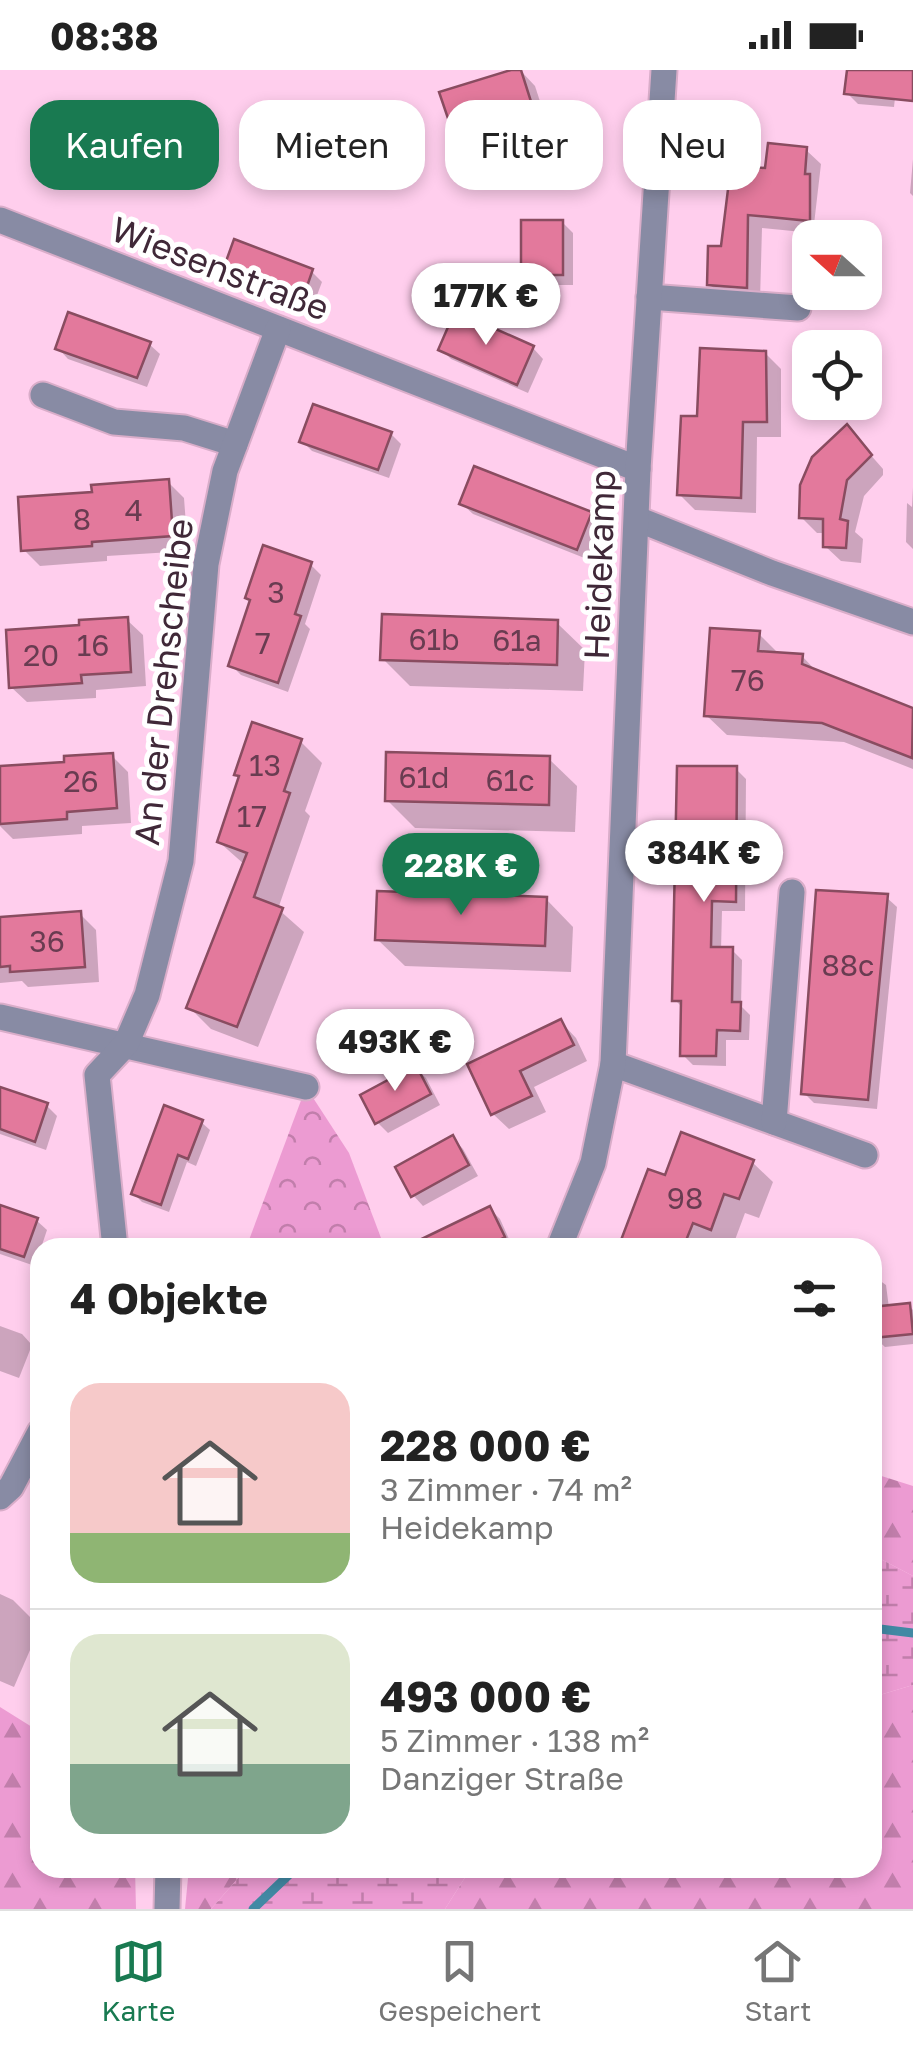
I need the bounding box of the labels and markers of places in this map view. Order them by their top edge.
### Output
pin: 177K € [405,263,567,348]
pin: 384K € [623,820,785,905]
pin: 228K € [380,833,542,918]
pin: 493K € [314,1009,476,1094]

